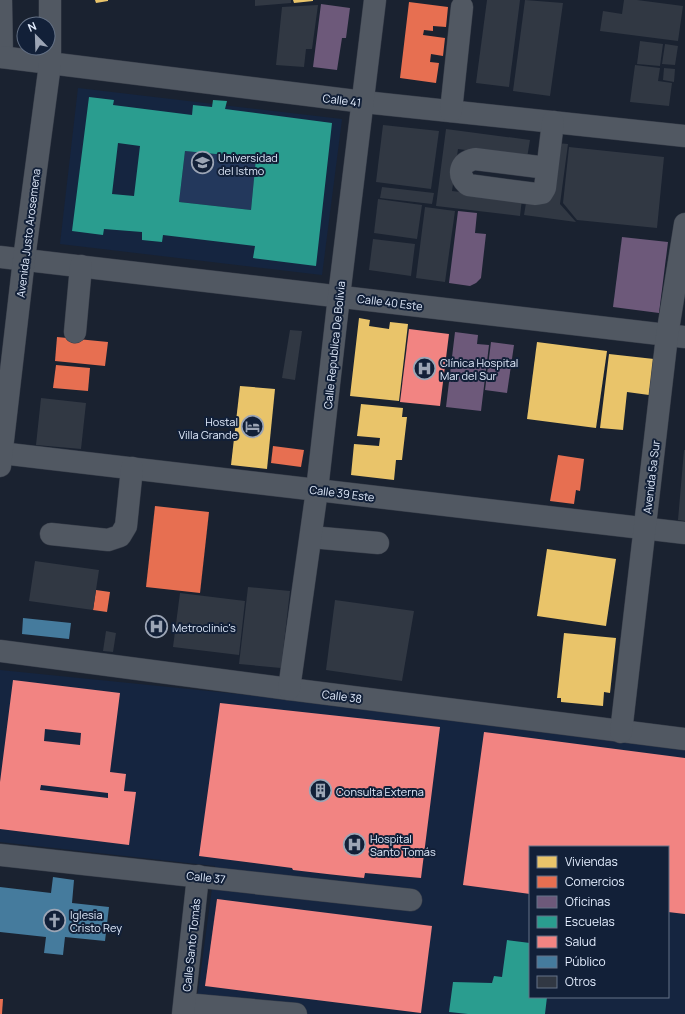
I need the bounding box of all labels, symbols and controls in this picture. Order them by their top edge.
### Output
north arrow [16,16,56,56]
text: N [25,18,39,35]
street label: Calle 41 [322,90,362,110]
school or university icon: Universidad del Istmo [190,150,216,176]
place label: Universidad del Istmo [218,150,278,178]
street label: Avenida Justo Arosemena [13,168,43,298]
street label: Calle Republica De Bolivia [320,280,348,410]
street label: Calle 40 Este [356,291,424,314]
hospital icon: Clínica Hospital Mar del Sur [411,355,437,381]
place label: Clínica Hospital Mar del Sur [440,355,518,383]
place label: Hostal Villa Grande [179,414,239,442]
hotel icon: Hostal Villa Grande [240,414,266,440]
street label: Avenida 5a Sur [639,439,663,515]
street label: Calle 39 Este [309,482,376,505]
hospital icon: Metroclinic's [143,614,169,640]
place label: Metroclinic's [172,620,236,635]
street label: Calle 38 [321,686,363,706]
building icon: Consulta Externa [307,778,333,804]
place label: Consulta Externa [336,784,424,799]
hospital icon: Hospital Santo Tomás [341,831,367,857]
place label: Hospital Santo Tomás [370,831,436,859]
legend [529,846,669,998]
text: Viviendas [565,853,618,870]
street label: Calle 37 [186,867,226,887]
text: Comercios [565,873,625,890]
text: Oficinas [565,893,610,910]
street label: Calle Santo Tomás [179,898,203,992]
church icon: Iglesia Cristo Rey [41,907,67,933]
place label: Iglesia Cristo Rey [70,907,122,935]
text: Escuelas [565,913,615,930]
text: Salud [565,933,596,950]
text: Público [565,953,606,970]
text: Otros [565,973,596,990]

